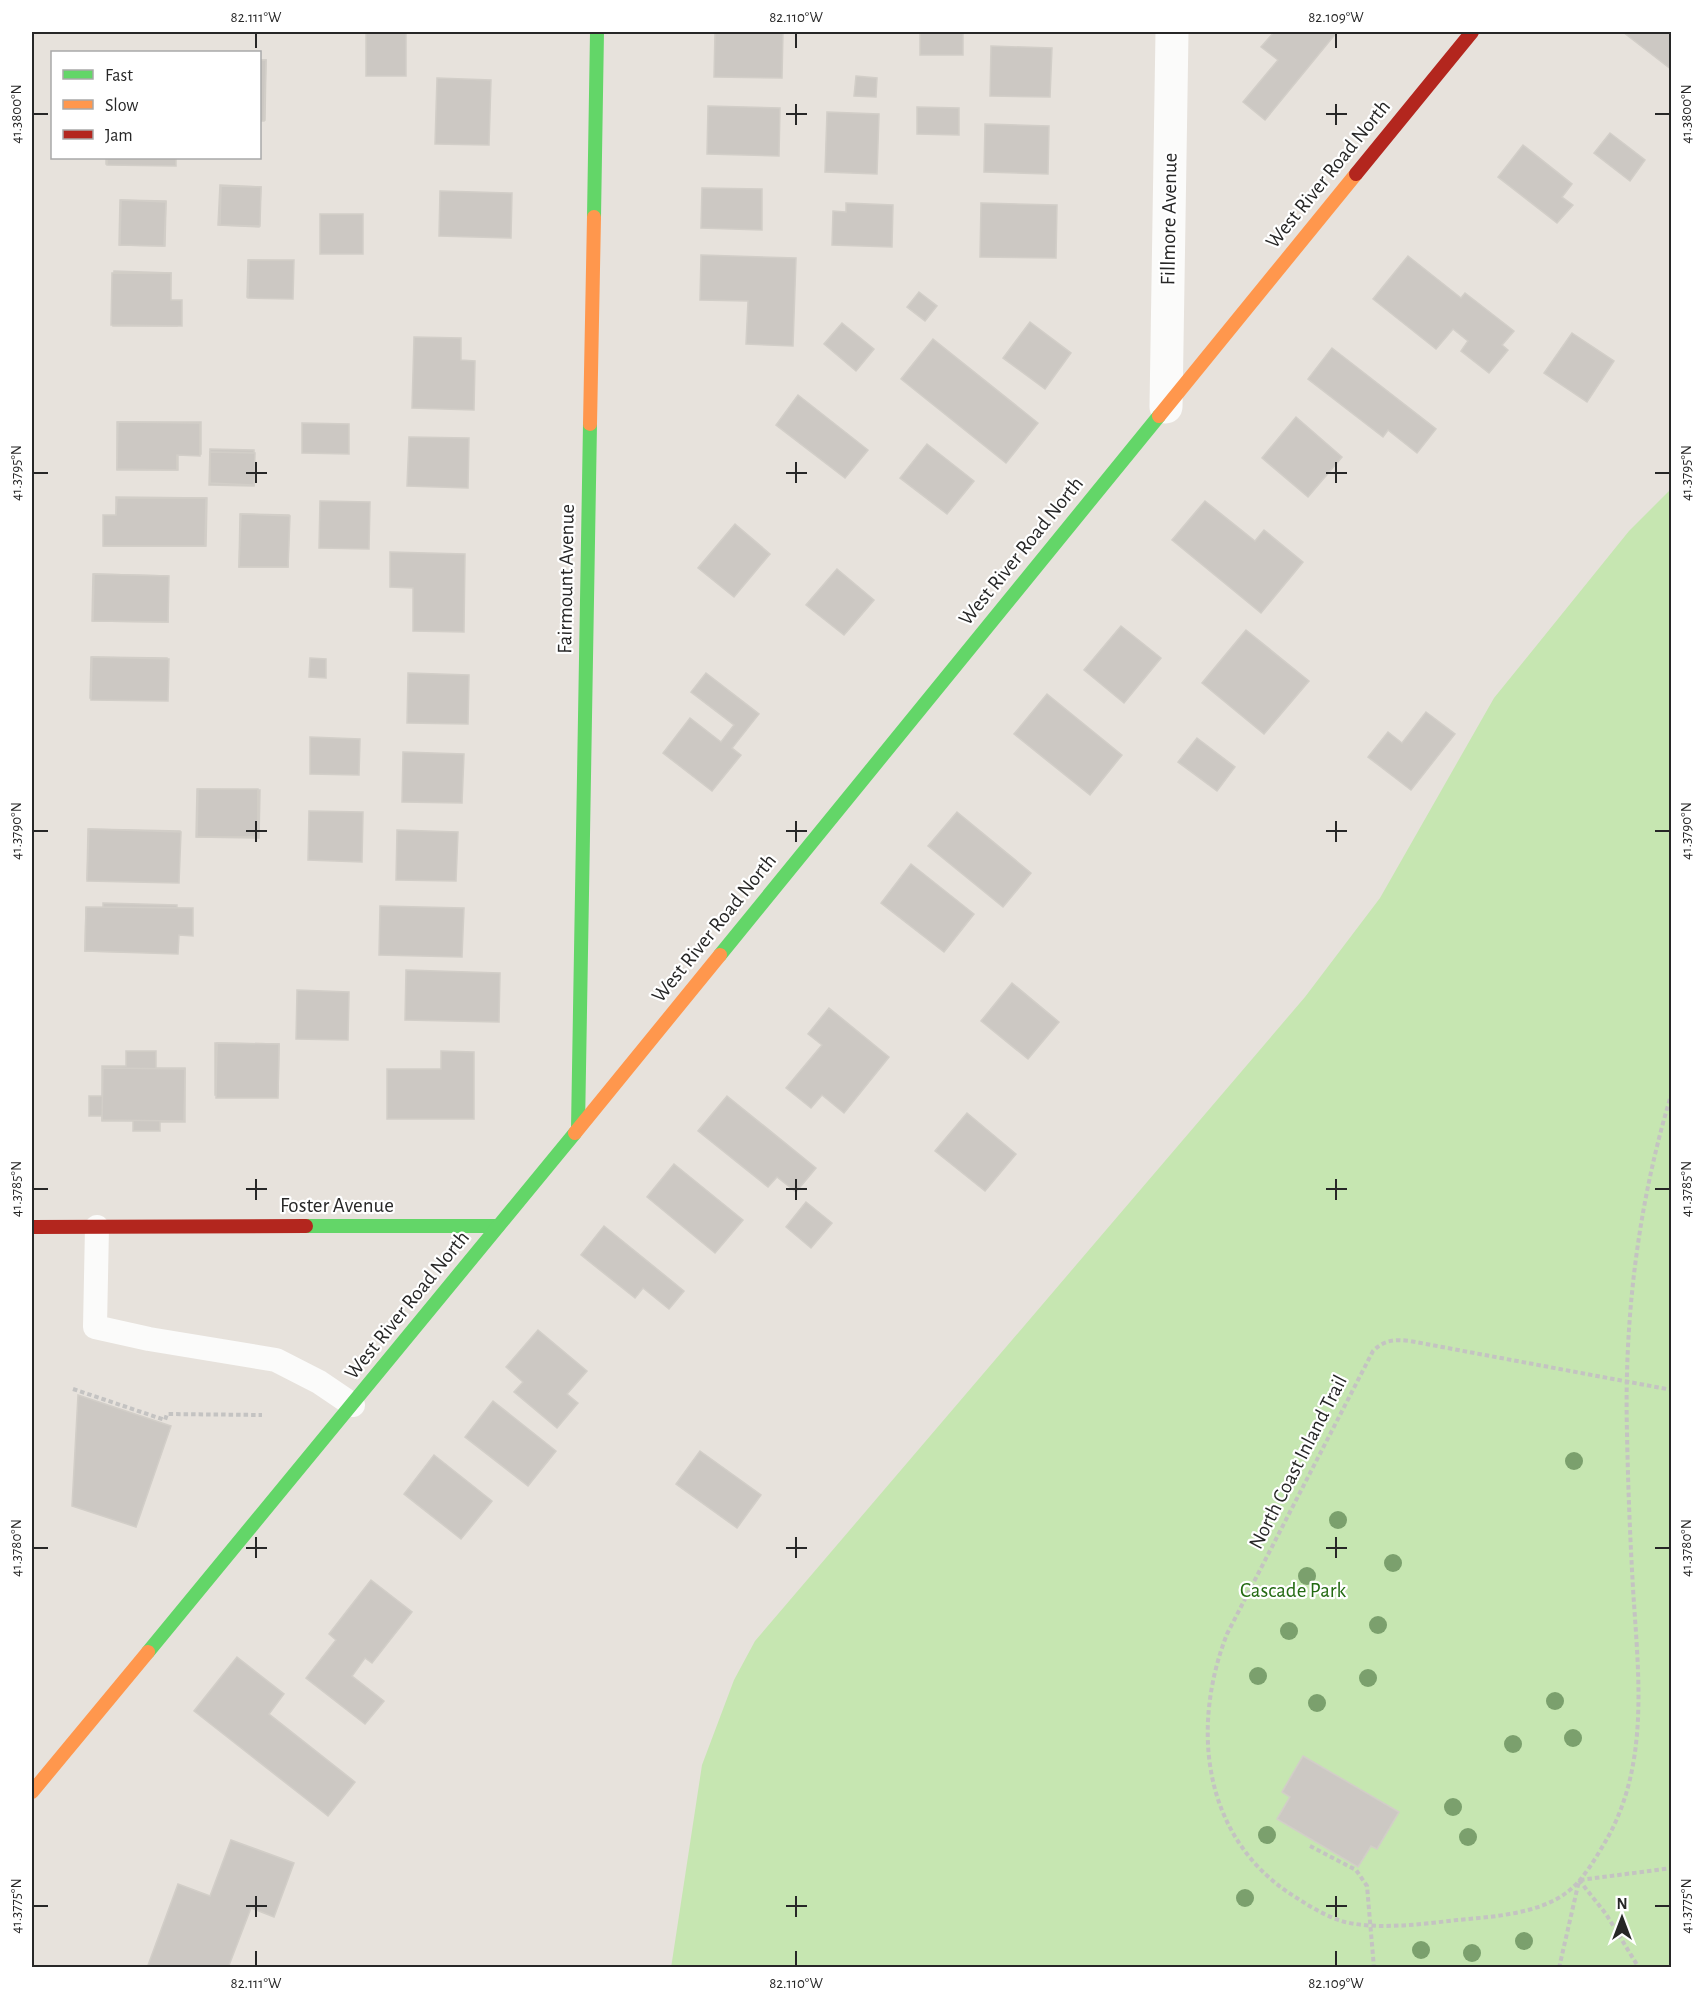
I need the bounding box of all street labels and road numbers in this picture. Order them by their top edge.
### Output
street label: West River Road North [1262,96,1394,252]
street label: Fillmore Avenue [1157,153,1181,285]
street label: West River Road North [955,473,1087,629]
street label: Fairmount Avenue [554,504,578,654]
street label: West River Road North [648,850,780,1006]
street label: Foster Avenue [280,1195,394,1216]
street label: West River Road North [341,1227,473,1383]
street label: North Coast Inland Trail [1245,1372,1351,1552]

